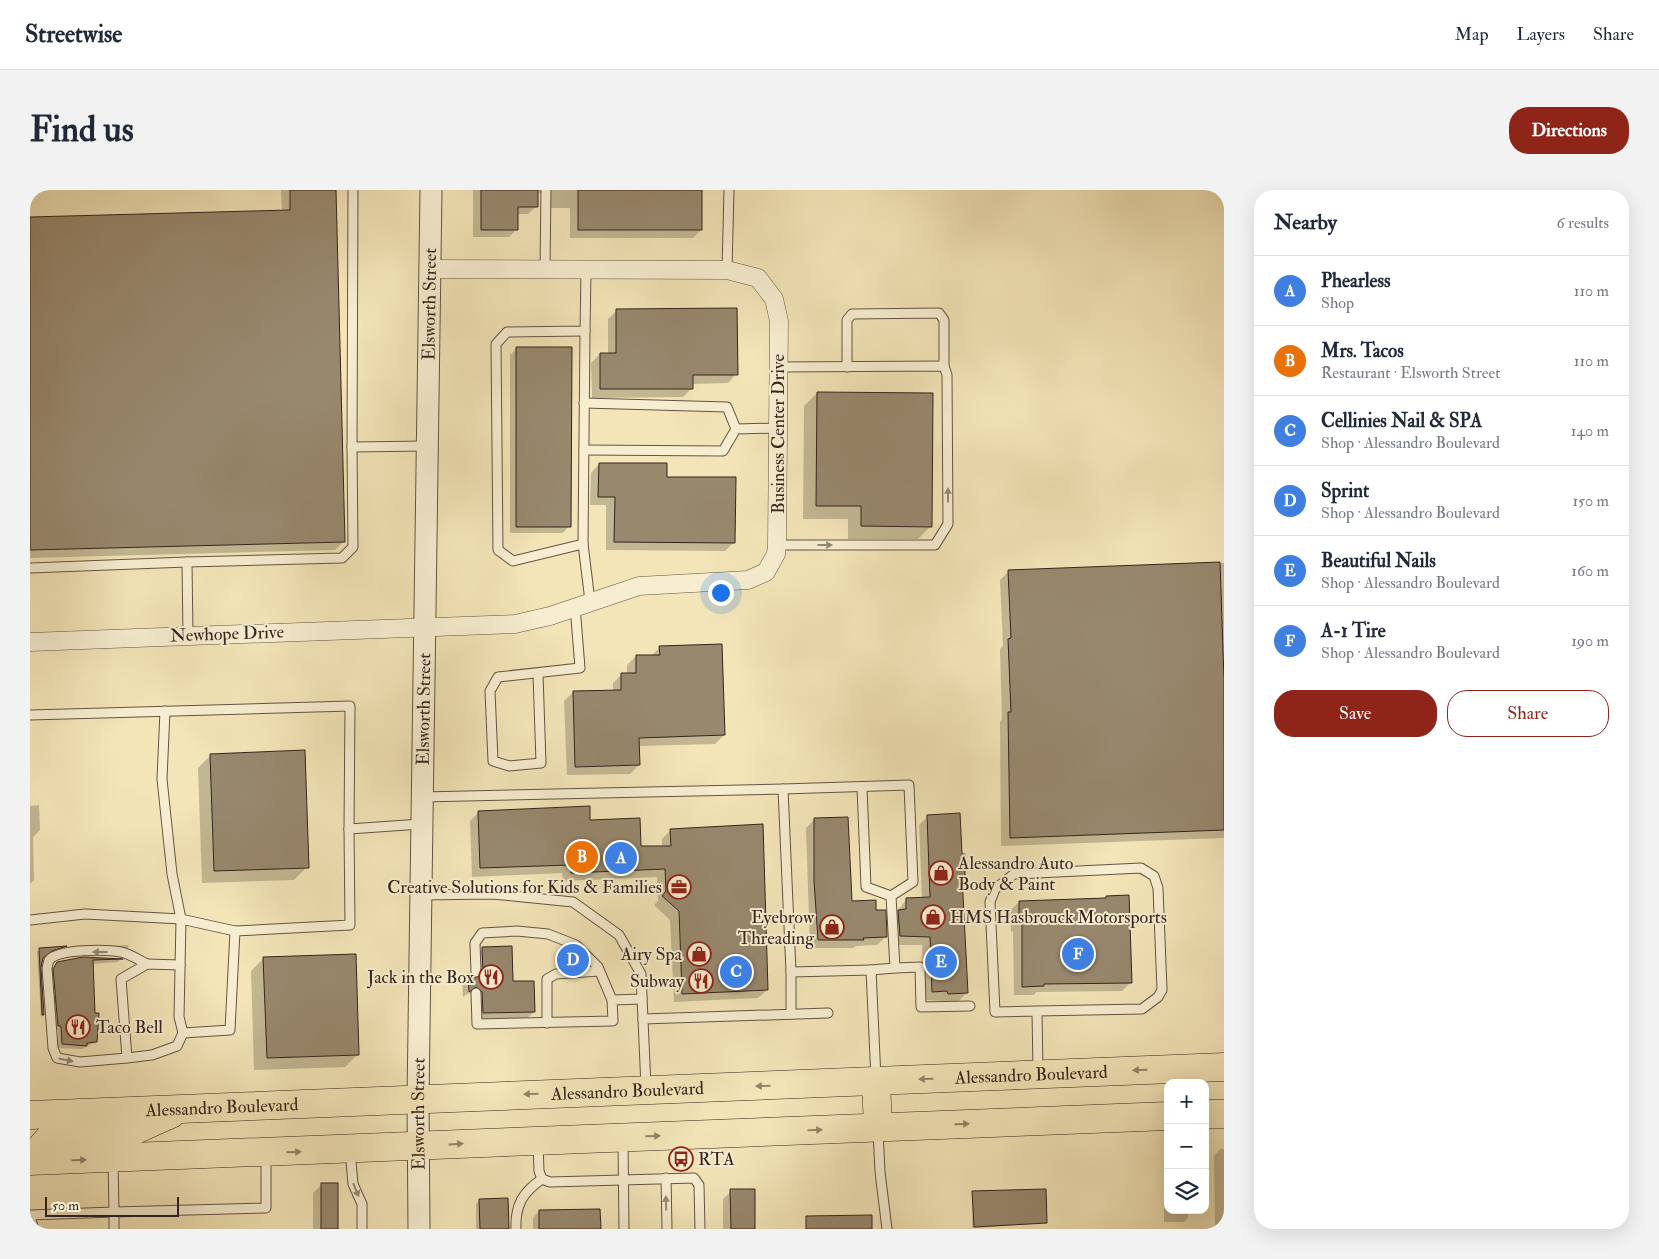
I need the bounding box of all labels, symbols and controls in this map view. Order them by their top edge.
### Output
text: Streetwise [25,19,122,50]
text: Map [1455,23,1489,46]
text: Layers [1517,23,1565,46]
text: Share [1593,23,1634,46]
button: Directions [1509,107,1629,154]
text: Find us [30,108,134,152]
text: Nearby [1274,209,1337,236]
text: 6 results [1557,213,1609,233]
street label: Elsworth Street [417,247,442,361]
text: Phearless [1321,269,1391,293]
text: A [1285,281,1295,301]
text: 110 m [1574,281,1609,301]
text: Shop [1321,293,1354,313]
text: Mrs. Tacos [1321,339,1404,363]
text: B [1285,351,1295,371]
text: 110 m [1574,351,1609,371]
street label: Business Center Drive [767,354,790,514]
text: Restaurant · Elsworth Street [1321,363,1500,383]
text: Cellinies Nail & SPA [1321,409,1482,433]
text: C [1284,421,1296,441]
text: 140 m [1571,421,1609,441]
text: Shop · Alessandro Boulevard [1321,433,1500,453]
text: Sprint [1321,479,1369,503]
one-way arrow [944,487,952,503]
text: D [1283,491,1297,511]
text: 150 m [1572,491,1609,511]
text: Shop · Alessandro Boulevard [1321,503,1500,523]
one-way arrow [818,541,834,549]
text: Beautiful Nails [1321,549,1436,573]
text: E [1284,561,1296,581]
text: 160 m [1571,561,1609,581]
text: Shop · Alessandro Boulevard [1321,573,1500,593]
your location [708,580,734,606]
text: A-1 Tire [1321,619,1386,643]
street label: Newhope Drive [170,621,285,647]
text: F [1285,631,1295,651]
text: 190 m [1571,631,1609,651]
text: Shop · Alessandro Boulevard [1321,643,1500,663]
street label: Elsworth Street [411,652,436,766]
button: Save [1274,690,1437,737]
button: Share [1447,690,1609,737]
pin: B [566,838,598,876]
pin: A [605,839,637,877]
place label: Alessandro Auto Body & Paint [957,852,1074,896]
shop icon: Alessandro Auto Body & Paint [928,860,954,886]
office icon: Creative Solutions for Kids & Families [666,874,692,900]
place label: Creative Solutions for Kids & Families [387,876,662,899]
shop icon: HMS Hasbrouck Motorsports [920,904,946,930]
place label: Eyebrow Threading [738,906,815,950]
place label: HMS Hasbrouck Motorsports [950,906,1167,929]
shop icon: Eyebrow Threading [819,914,845,940]
pin: F [1062,935,1094,973]
pin: D [557,941,589,979]
shop icon: Airy Spa [686,941,712,967]
place label: Airy Spa [620,943,683,966]
pin: E [925,943,957,981]
one-way arrow [92,948,108,956]
pin: C [720,953,752,991]
restaurant icon: Jack in the Box [478,964,504,990]
place label: Jack in the Box [366,966,474,989]
restaurant icon: Subway [688,968,714,994]
place label: Subway [630,970,685,993]
restaurant icon: Taco Bell [65,1014,91,1040]
place label: Taco Bell [96,1016,163,1039]
one-way arrow [59,1056,75,1064]
street label: Elsworth Street [406,1057,430,1170]
street label: Alessandro Boulevard [953,1060,1108,1089]
one-way arrow [1132,1067,1148,1075]
street label: Alessandro Boulevard [550,1076,705,1106]
one-way arrow [917,1076,933,1084]
map controls [1164,1079,1209,1214]
button: + [1164,1079,1209,1124]
one-way arrow [755,1082,771,1090]
one-way arrow [523,1091,539,1099]
street label: Alessandro Boulevard [144,1093,299,1122]
one-way arrow [954,1120,970,1128]
button: − [1164,1124,1209,1169]
one-way arrow [807,1126,823,1134]
one-way arrow [645,1132,661,1140]
one-way arrow [448,1140,464,1148]
bus stop icon: RTA [668,1146,694,1172]
one-way arrow [286,1147,302,1155]
place label: RTA [698,1148,735,1171]
one-way arrow [71,1155,87,1163]
button: layers [1164,1169,1209,1214]
one-way arrow [352,1183,360,1198]
scale bar [45,1194,179,1217]
one-way arrow [662,1195,670,1211]
text: 50 m [52,1197,79,1214]

